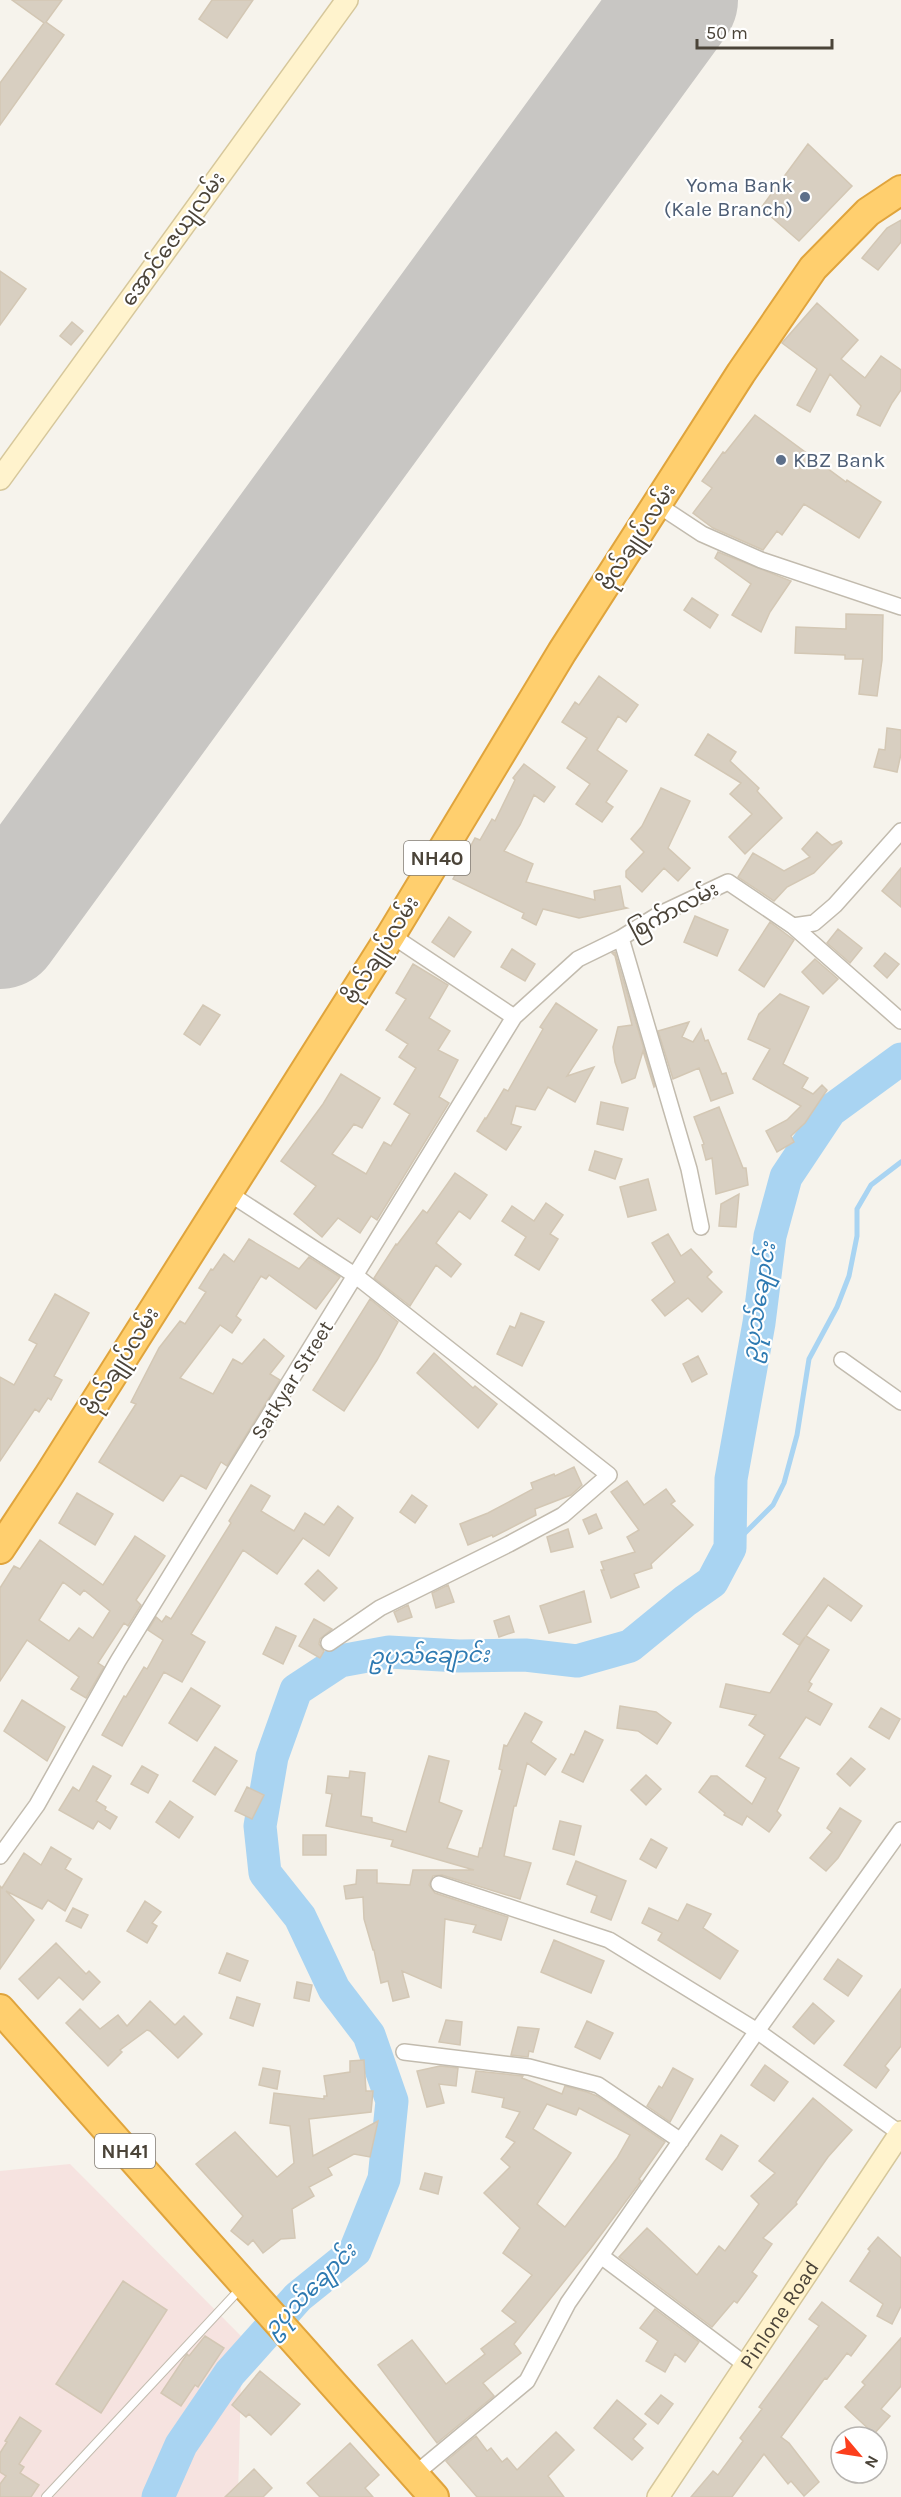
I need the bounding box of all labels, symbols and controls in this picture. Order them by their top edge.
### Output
scale bar [697,12,832,50]
text: 50 m [706,22,748,44]
street label: အောင်ဇေယျလမ်း [113,165,235,314]
place label: Yoma Bank (Kale Branch) [664,173,793,221]
marker: Yoma Bank (Kale Branch) [798,190,812,204]
place label: KBZ Bank [793,448,886,472]
marker: KBZ Bank [774,453,788,467]
street label: ဗိုလ်ချုပ်လမ်း [590,477,685,598]
road number: NH40 [404,841,470,875]
street label: စြက်ာလမ်း [624,873,725,948]
street label: ဗိုလ်ချုပ်လမ်း [335,890,429,1011]
water label: ဥပုသ်ချောင်း [734,1239,786,1364]
street label: ဗိုလ်ချုပ်လမ်း [75,1301,169,1422]
street label: Satkyar Street [246,1316,338,1444]
water label: ဥပုသ်ချောင်း [369,1639,491,1675]
road number: NH41 [95,2134,155,2168]
water label: ဥပုသ်ချောင်း [256,2235,366,2345]
street label: Pinlone Road [735,2256,824,2373]
north arrow [829,2425,889,2485]
text: N [861,2452,883,2472]

